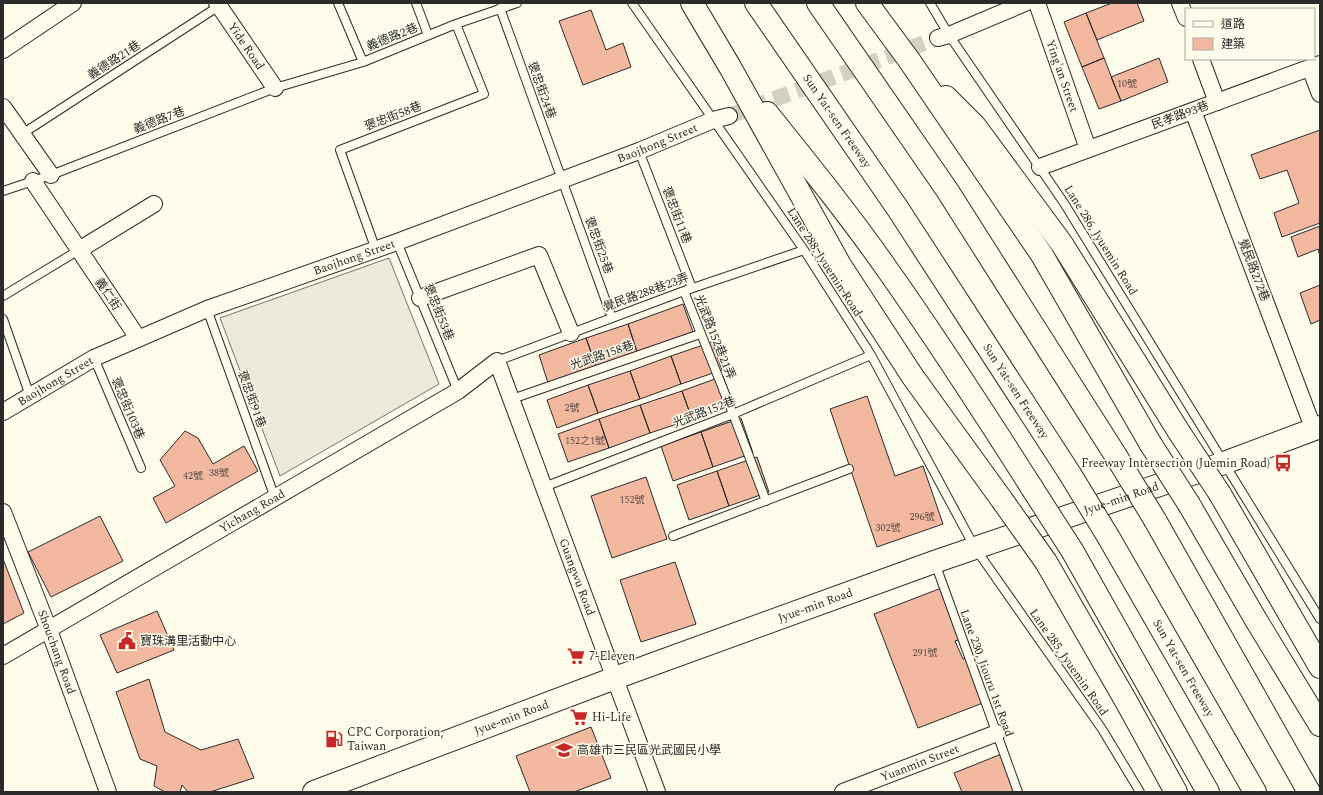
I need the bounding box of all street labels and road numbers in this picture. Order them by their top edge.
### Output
street label: Yide Road [223,18,269,74]
street label: 義德路2巷 [364,19,421,56]
street label: 義德路21巷 [84,36,145,85]
street label: Ying'an Street [1040,37,1083,115]
street label: 褒忠街24巷 [522,59,561,122]
street label: Sun Yat-sen Freeway [798,70,877,173]
street label: 民孝路93巷 [1149,96,1212,135]
street label: 褒忠街58巷 [362,97,425,136]
street label: 義德路7巷 [131,102,188,139]
street label: Baojhong Street [615,118,701,168]
street label: Lane 286, Jyuemin Road [1059,181,1142,299]
street label: 褒忠街11巷 [657,184,696,247]
street label: Lane 288, Jyuemin Road [782,204,867,321]
street label: 褒忠街25巷 [579,214,618,277]
street label: Baojhong Street [311,234,398,281]
street label: 覺民路272巷 [1233,236,1274,304]
street label: 覺民路288巷23弄 [601,268,692,317]
street label: 義仁街 [90,274,126,315]
street label: 褒忠街53巷 [418,281,459,344]
street label: 光武路152巷21弄 [689,292,740,382]
street label: 光武路158巷 [568,336,636,375]
street label: Sun Yat-sen Freeway [978,340,1054,444]
street label: Baojhong Street [14,351,97,411]
street label: 褒忠街91巷 [232,368,271,431]
street label: 褒忠街103巷 [106,374,149,442]
street label: 光武路152巷 [670,392,738,433]
street label: Jyue-min Road [1081,477,1162,520]
street label: Yichang Road [215,485,289,538]
street label: Guangwu Road [554,536,600,619]
street label: Jyue-min Road [775,583,856,628]
street label: Lane 285, Jyuemin Road [1024,605,1113,720]
street label: Shouchang Road [32,607,81,697]
street label: Lane 230, Jiouru 1st Road [955,607,1019,740]
street label: Sun Yat-sen Freeway [1148,616,1220,722]
street label: Jyue-min Road [471,695,552,741]
street label: Yuanmin Street [878,739,962,787]

